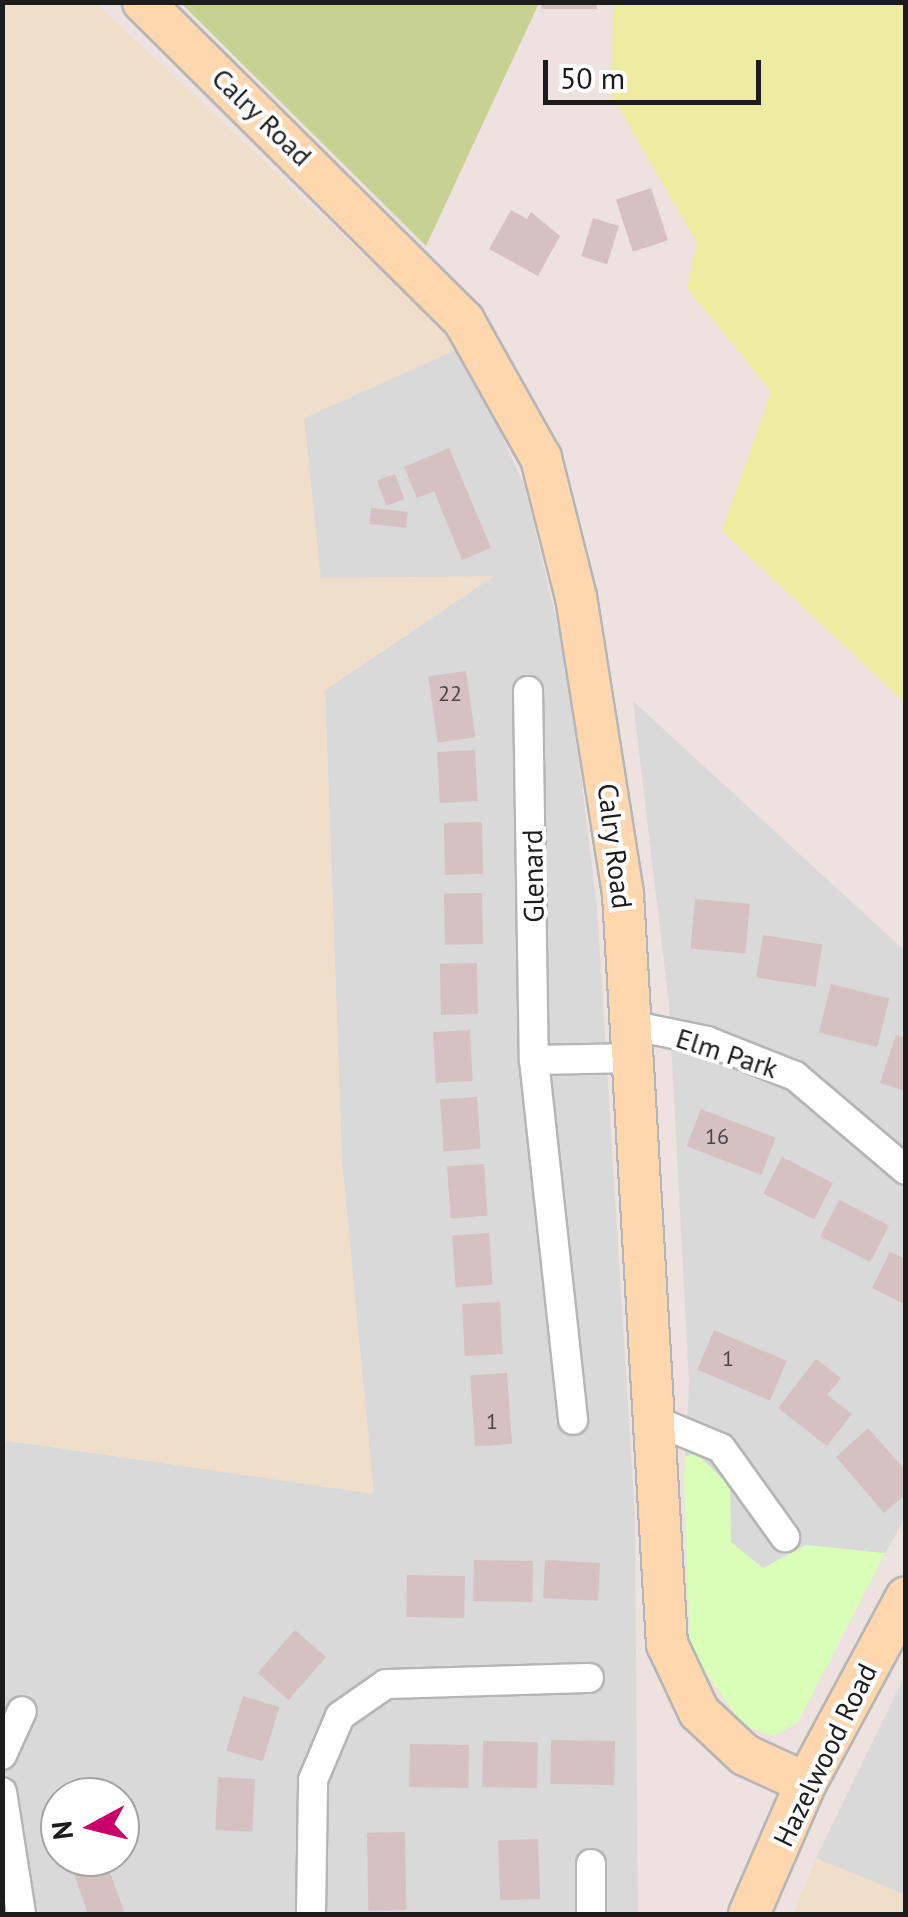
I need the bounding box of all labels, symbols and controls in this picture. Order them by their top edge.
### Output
scale bar [548,40,766,102]
text: 50 m [560,58,625,97]
street label: Calry Road [205,61,319,173]
house number: 22 [438,681,462,707]
street label: Calry Road [591,781,639,911]
street label: Glenard [515,829,551,923]
street label: Elm Park [672,1021,782,1085]
house number: 16 [705,1124,729,1150]
house number: 1 [722,1346,734,1372]
house number: 1 [486,1409,498,1435]
street label: Hazelwood Road [766,1658,884,1852]
north arrow [40,1777,140,1877]
text: N [42,1819,81,1842]

